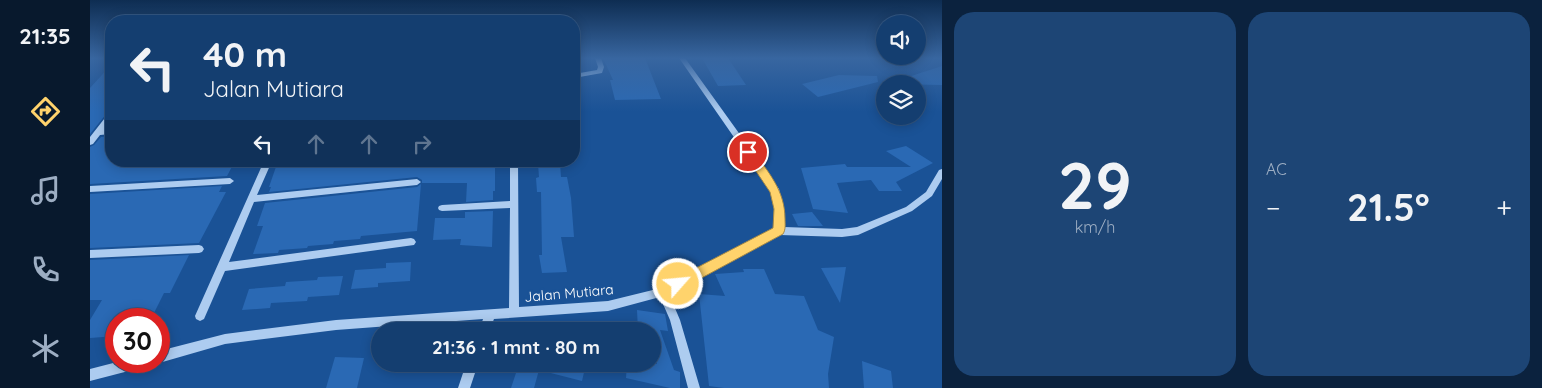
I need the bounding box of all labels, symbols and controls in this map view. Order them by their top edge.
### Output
map controls [876,15,926,125]
button: sound [876,15,926,65]
text: 21:35 [19,22,71,50]
text: 40 m [203,32,287,76]
icon: left [120,35,185,100]
text: Jalan Mutiara [203,75,344,103]
button: layers [876,75,926,125]
icon: directions [28,94,63,129]
icon: left [249,130,277,158]
icon: ahead [302,130,330,158]
icon: ahead [355,130,383,158]
icon: right [408,130,436,158]
pin [727,131,769,173]
icon: arrive [734,138,762,166]
text: 29 [1058,144,1132,225]
text: AC [1266,159,1287,179]
icon: music [28,173,63,208]
text: 21.5° [1347,183,1430,231]
text: − [1266,190,1281,225]
text: + [1496,190,1512,225]
text: km/h [1075,217,1115,237]
icon: phone [28,252,63,287]
position arrow [651,257,703,309]
street label: Jalan Mutiara [524,280,614,306]
speed limit sign: 30 [105,308,170,373]
icon: climate [28,331,63,366]
text: 21:36 · 1 mnt · 80 m [432,335,600,359]

